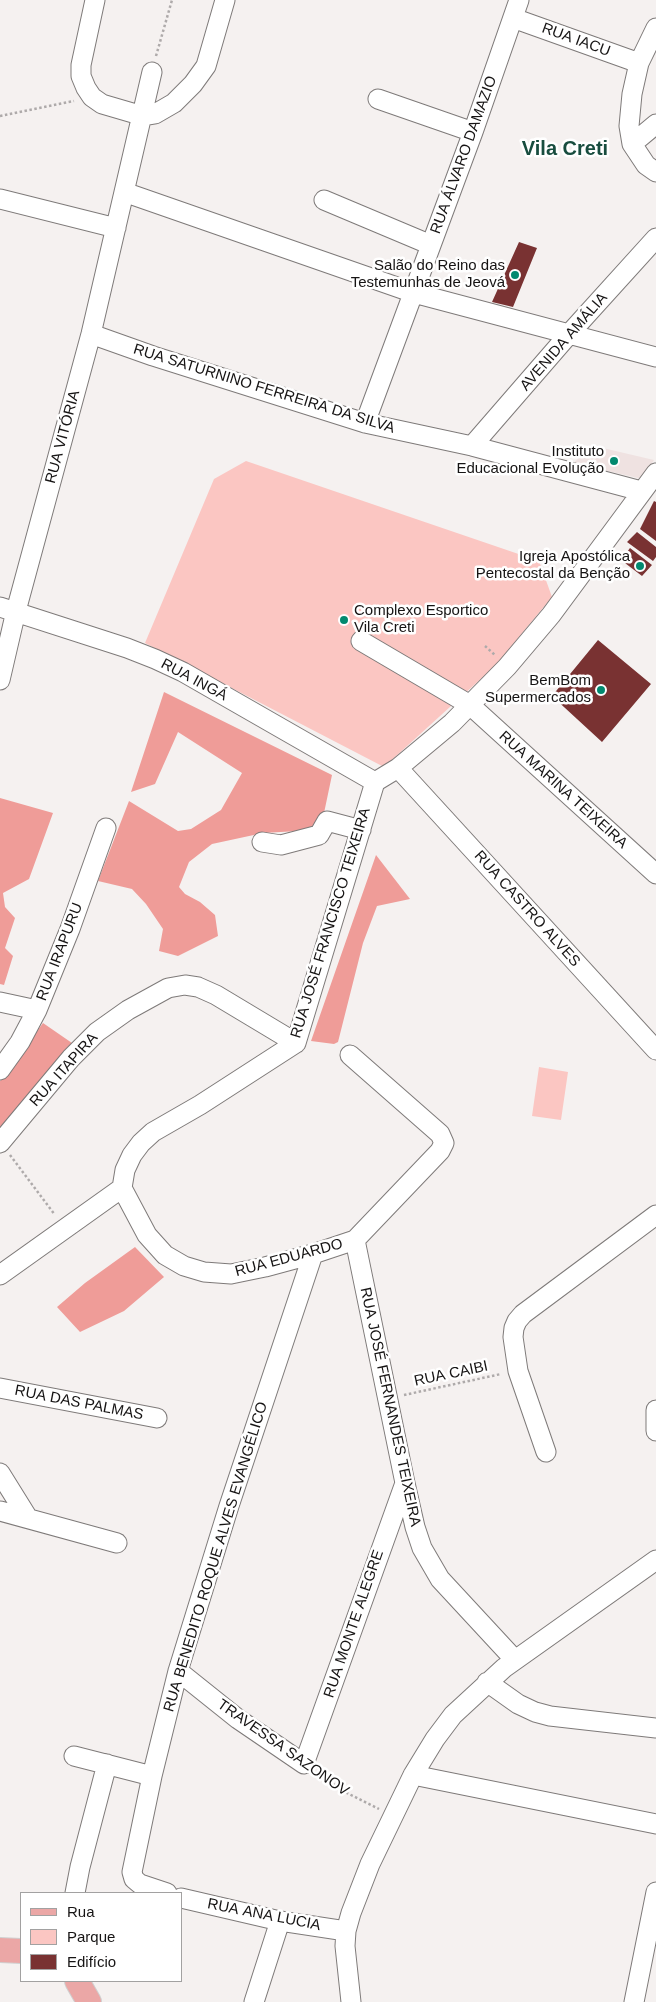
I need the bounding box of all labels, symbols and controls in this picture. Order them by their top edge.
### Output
street label: RUA IACU [539,19,613,61]
street label: RUA ÁLVARO DAMAZIO [427,73,501,237]
district label: Vila Creti [522,137,608,161]
place label: Salão do Reino das Testemunhas de Jeová [351,257,505,292]
marker: Salão do Reino das Testemunhas de Jeová [509,269,521,281]
street label: AVENIDA AMÁLIA [517,289,611,395]
street label: RUA SATURNINO FERREIRA DA SILVA [131,341,397,437]
street label: RUA VITÓRIA [42,388,84,486]
place label: Instituto Educacional Evolução [456,443,604,478]
marker: Instituto Educacional Evolução [608,455,620,467]
place label: Igreja Apostólica Pentecostal da Benção [476,548,630,583]
marker: Igreja Apostólica Pentecostal da Benção [634,560,646,572]
place label: Complexo Esportico Vila Creti [354,602,488,637]
marker: Complexo Esportico Vila Creti [338,614,350,626]
street label: RUA INGÁ [158,655,230,705]
place label: BemBom Supermercados [485,672,591,707]
marker: BemBom Supermercados [595,684,607,696]
street label: RUA MARINA TEIXEIRA [495,728,631,852]
street label: RUA JOSÉ FRANCISCO TEIXEIRA [287,806,375,1040]
street label: RUA CASTRO ALVES [470,847,584,971]
street label: RUA IRAPURU [33,901,87,1003]
street label: RUA ITAPIRA [26,1029,102,1111]
street label: RUA EDUARDO [233,1235,345,1281]
street label: RUA JOSÉ FERNANDES TEIXEIRA [356,1286,424,1528]
street label: RUA CAIBI [412,1357,490,1391]
street label: RUA DAS PALMAS [13,1382,145,1424]
street label: RUA BENEDITO ROQUE ALVES EVANGÉLICO [160,1400,272,1714]
street label: RUA MONTE ALEGRE [320,1548,388,1700]
street label: TRAVESSA SAZONOV [214,1696,352,1800]
legend [20,1892,182,1982]
street label: RUA ANA LUCIA [206,1895,322,1935]
text: Rua [67,1903,95,1920]
text: Parque [67,1928,115,1945]
text: Edifício [67,1953,116,1970]

